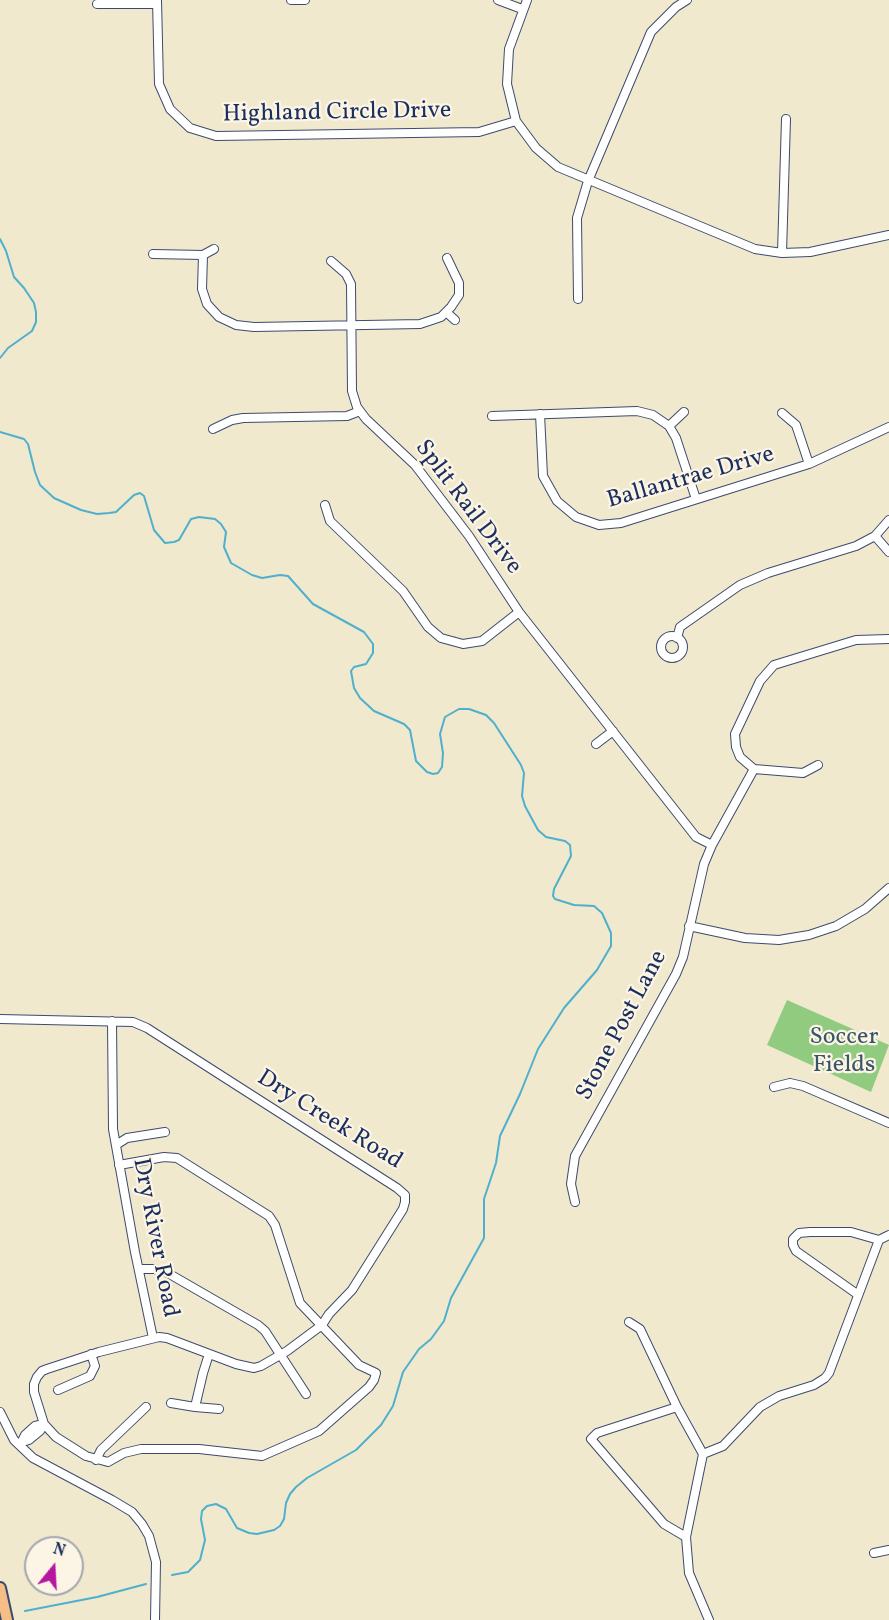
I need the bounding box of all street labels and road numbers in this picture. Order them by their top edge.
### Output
street label: Highland Circle Drive [222,98,452,130]
street label: Split Rail Drive [407,435,527,581]
street label: Ballantrae Drive [604,441,778,517]
street label: Stone Post Lane [571,946,675,1106]
street label: Dry Creek Road [251,1065,407,1177]
street label: Dry River Road [124,1156,184,1320]

